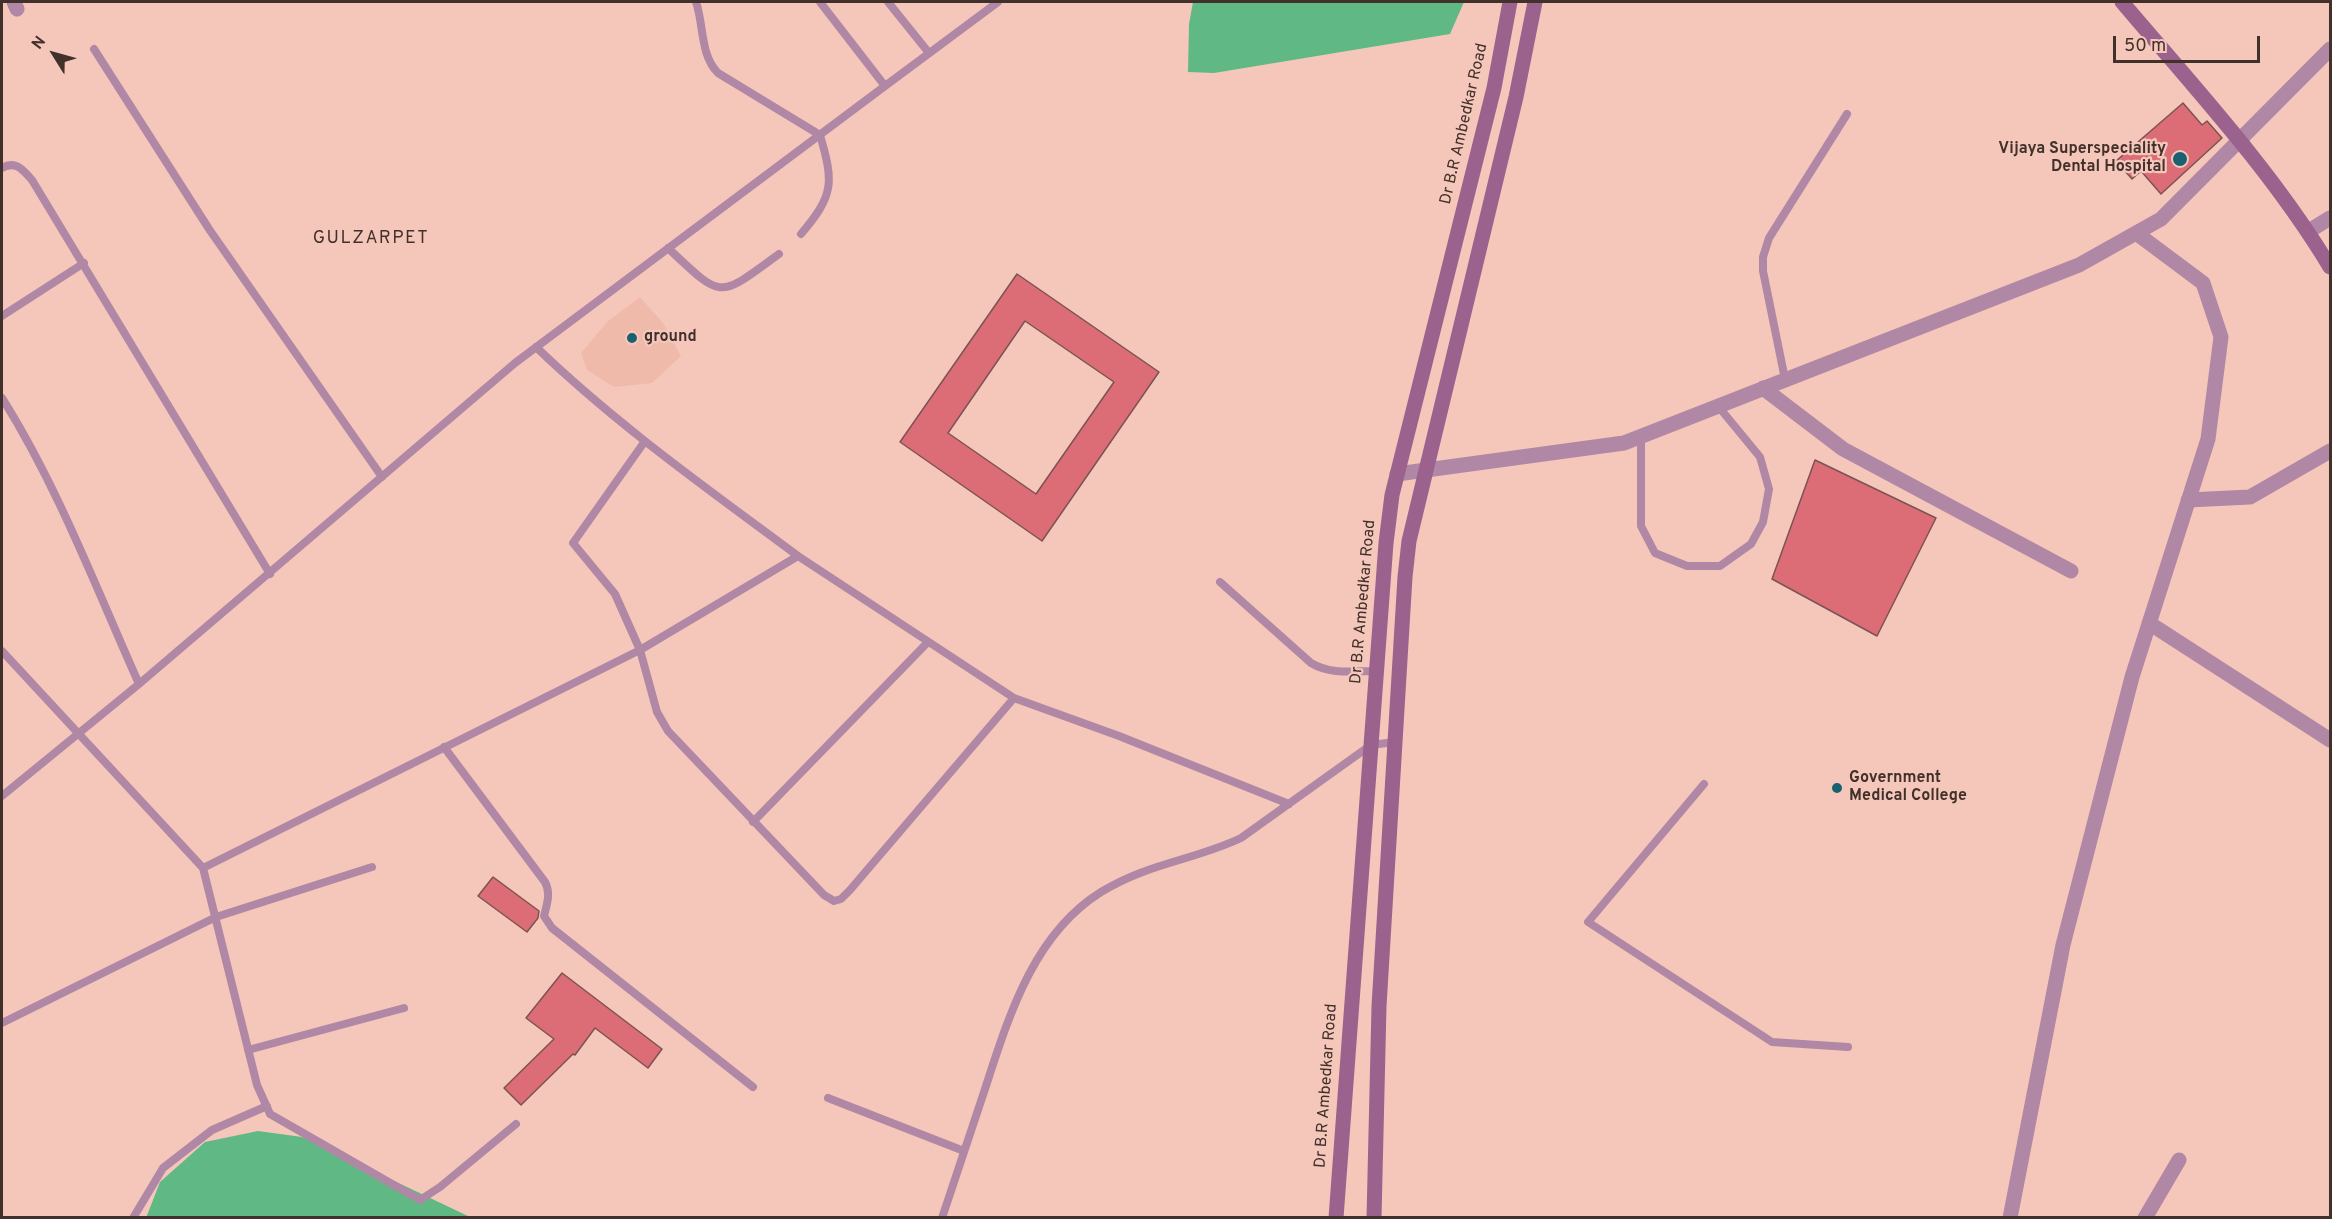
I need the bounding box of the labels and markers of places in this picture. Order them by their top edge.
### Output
place label: Vijaya Superspeciality Dental Hospital [1998,140,2166,178]
marker: Vijaya Superspeciality Dental Hospital [2171,150,2189,168]
place label: ground [644,328,697,348]
marker: ground [625,331,639,345]
place label: Government Medical College [1849,769,1967,807]
marker: Government Medical College [1830,781,1844,795]

